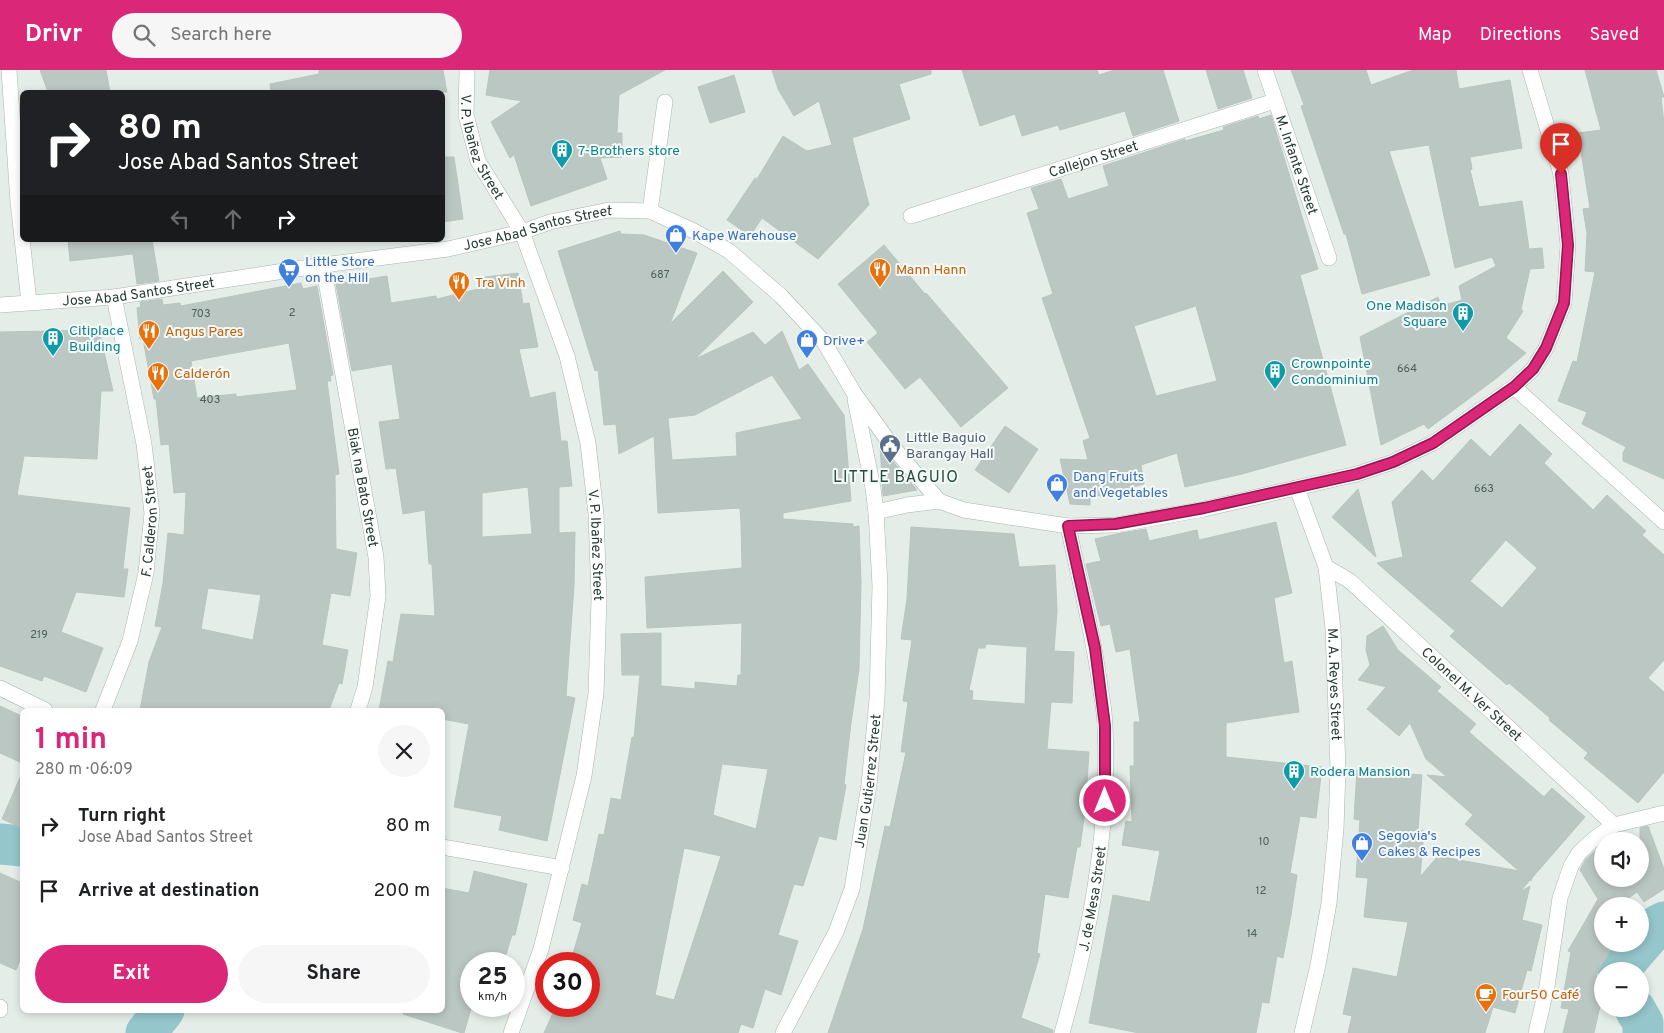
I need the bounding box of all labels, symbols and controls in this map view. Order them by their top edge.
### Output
search box [112,13,462,58]
text: Drivr [25,20,82,50]
icon: search [130,21,158,49]
text: Search here [170,23,272,47]
text: Map [1418,24,1452,47]
text: Directions [1480,24,1562,47]
text: Saved [1590,24,1639,47]
street label: V. P. Ibañez Street [456,94,507,203]
text: 80 m [118,107,202,151]
icon: right [35,110,100,175]
street label: M. Infante Street [1271,113,1321,217]
pin [1540,123,1582,174]
icon: arrive [1547,130,1575,158]
building icon: 7-Brothers store [550,138,574,169]
street label: Callejon Street [1047,138,1140,182]
place label: 7-Brothers store [578,143,680,160]
text: Jose Abad Santos Street [118,150,359,177]
street label: Jose Abad Santos Street [462,203,612,255]
icon: left [166,205,194,233]
icon: ahead [219,205,247,233]
icon: right [272,205,300,233]
shop icon: Kape Warehouse [664,223,688,254]
place label: Kape Warehouse [692,228,797,245]
place label: Little Store on the Hill [305,254,375,287]
supermarket icon: Little Store on the Hill [277,257,301,288]
restaurant icon: Mann Hann [868,257,892,288]
place label: Mann Hann [896,262,967,279]
house number: 687 [651,268,670,282]
restaurant icon: Tra Vinh [447,270,471,301]
street label: Jose Abad Santos Street [62,275,216,311]
place label: Tra Vinh [475,275,526,292]
place label: One Madison Square [1366,298,1447,331]
building icon: One Madison Square [1451,301,1475,332]
house number: 2 [289,306,295,320]
house number: 703 [191,307,211,321]
restaurant icon: Angus Pares [137,319,161,350]
place label: Citiplace Building [69,323,124,356]
place label: Angus Pares [165,324,243,341]
building icon: Citiplace Building [41,326,65,357]
shop icon: Drive+ [795,328,819,359]
place label: Drive+ [823,333,865,350]
place label: Crownpointe Condominium [1291,356,1378,389]
building icon: Crownpointe Condominium [1263,359,1287,390]
restaurant icon: Calderón [146,361,170,392]
house number: 664 [1397,362,1417,376]
place label: Calderón [174,366,230,383]
house number: 403 [200,393,220,407]
street label: Biak na Bato Street [343,427,381,549]
place label: Little Baguio Barangay Hall [906,430,994,463]
public building icon: Little Baguio Barangay Hall [878,433,902,464]
street label: F. Calderon Street [138,465,162,579]
district label: LITTLE BAGUIO [833,468,959,488]
place label: Dang Fruits and Vegetables [1073,469,1168,502]
shop icon: Dang Fruits and Vegetables [1045,472,1069,503]
house number: 663 [1474,482,1494,496]
street label: V. P. Ibañez Street [583,489,606,601]
house number: 219 [30,628,48,642]
street label: M. A. Reyes Street [1323,628,1344,741]
street label: Colonel M. Ver Street [1417,644,1525,746]
street label: Juan Gutierrez Street [852,713,886,850]
text: 1 min [35,722,107,759]
button: close [378,725,430,777]
building icon: Rodera Mansion [1282,759,1306,790]
text: 280 m · 06:09 [35,760,133,780]
place label: Rodera Mansion [1310,764,1410,781]
position arrow [1078,774,1130,826]
text: Turn right [78,804,166,828]
icon: right [35,812,63,840]
text: 80 m [386,814,430,838]
text: Jose Abad Santos Street [78,828,253,848]
place label: Segovia's Cakes & Recipes [1378,828,1481,861]
shop icon: Segovia's Cakes & Recipes [1350,831,1374,862]
map controls [1594,832,1649,1017]
button: sound [1594,832,1649,887]
house number: 10 [1258,835,1270,849]
street label: J. de Mesa Street [1076,845,1111,953]
icon: arrive [35,877,63,905]
text: Arrive at destination [78,879,259,903]
text: 200 m [374,879,430,903]
house number: 12 [1256,884,1266,898]
button: + [1594,897,1649,952]
house number: 14 [1247,927,1258,941]
button: Exit [35,945,228,1003]
button: Share [238,945,430,1003]
speed limit sign: 30 [535,952,600,1017]
text: 25 [477,962,508,994]
button: − [1594,962,1649,1017]
cafe icon: Four50 Café [1474,982,1498,1013]
place label: Four50 Café [1502,987,1579,1004]
text: km/h [478,989,507,1005]

